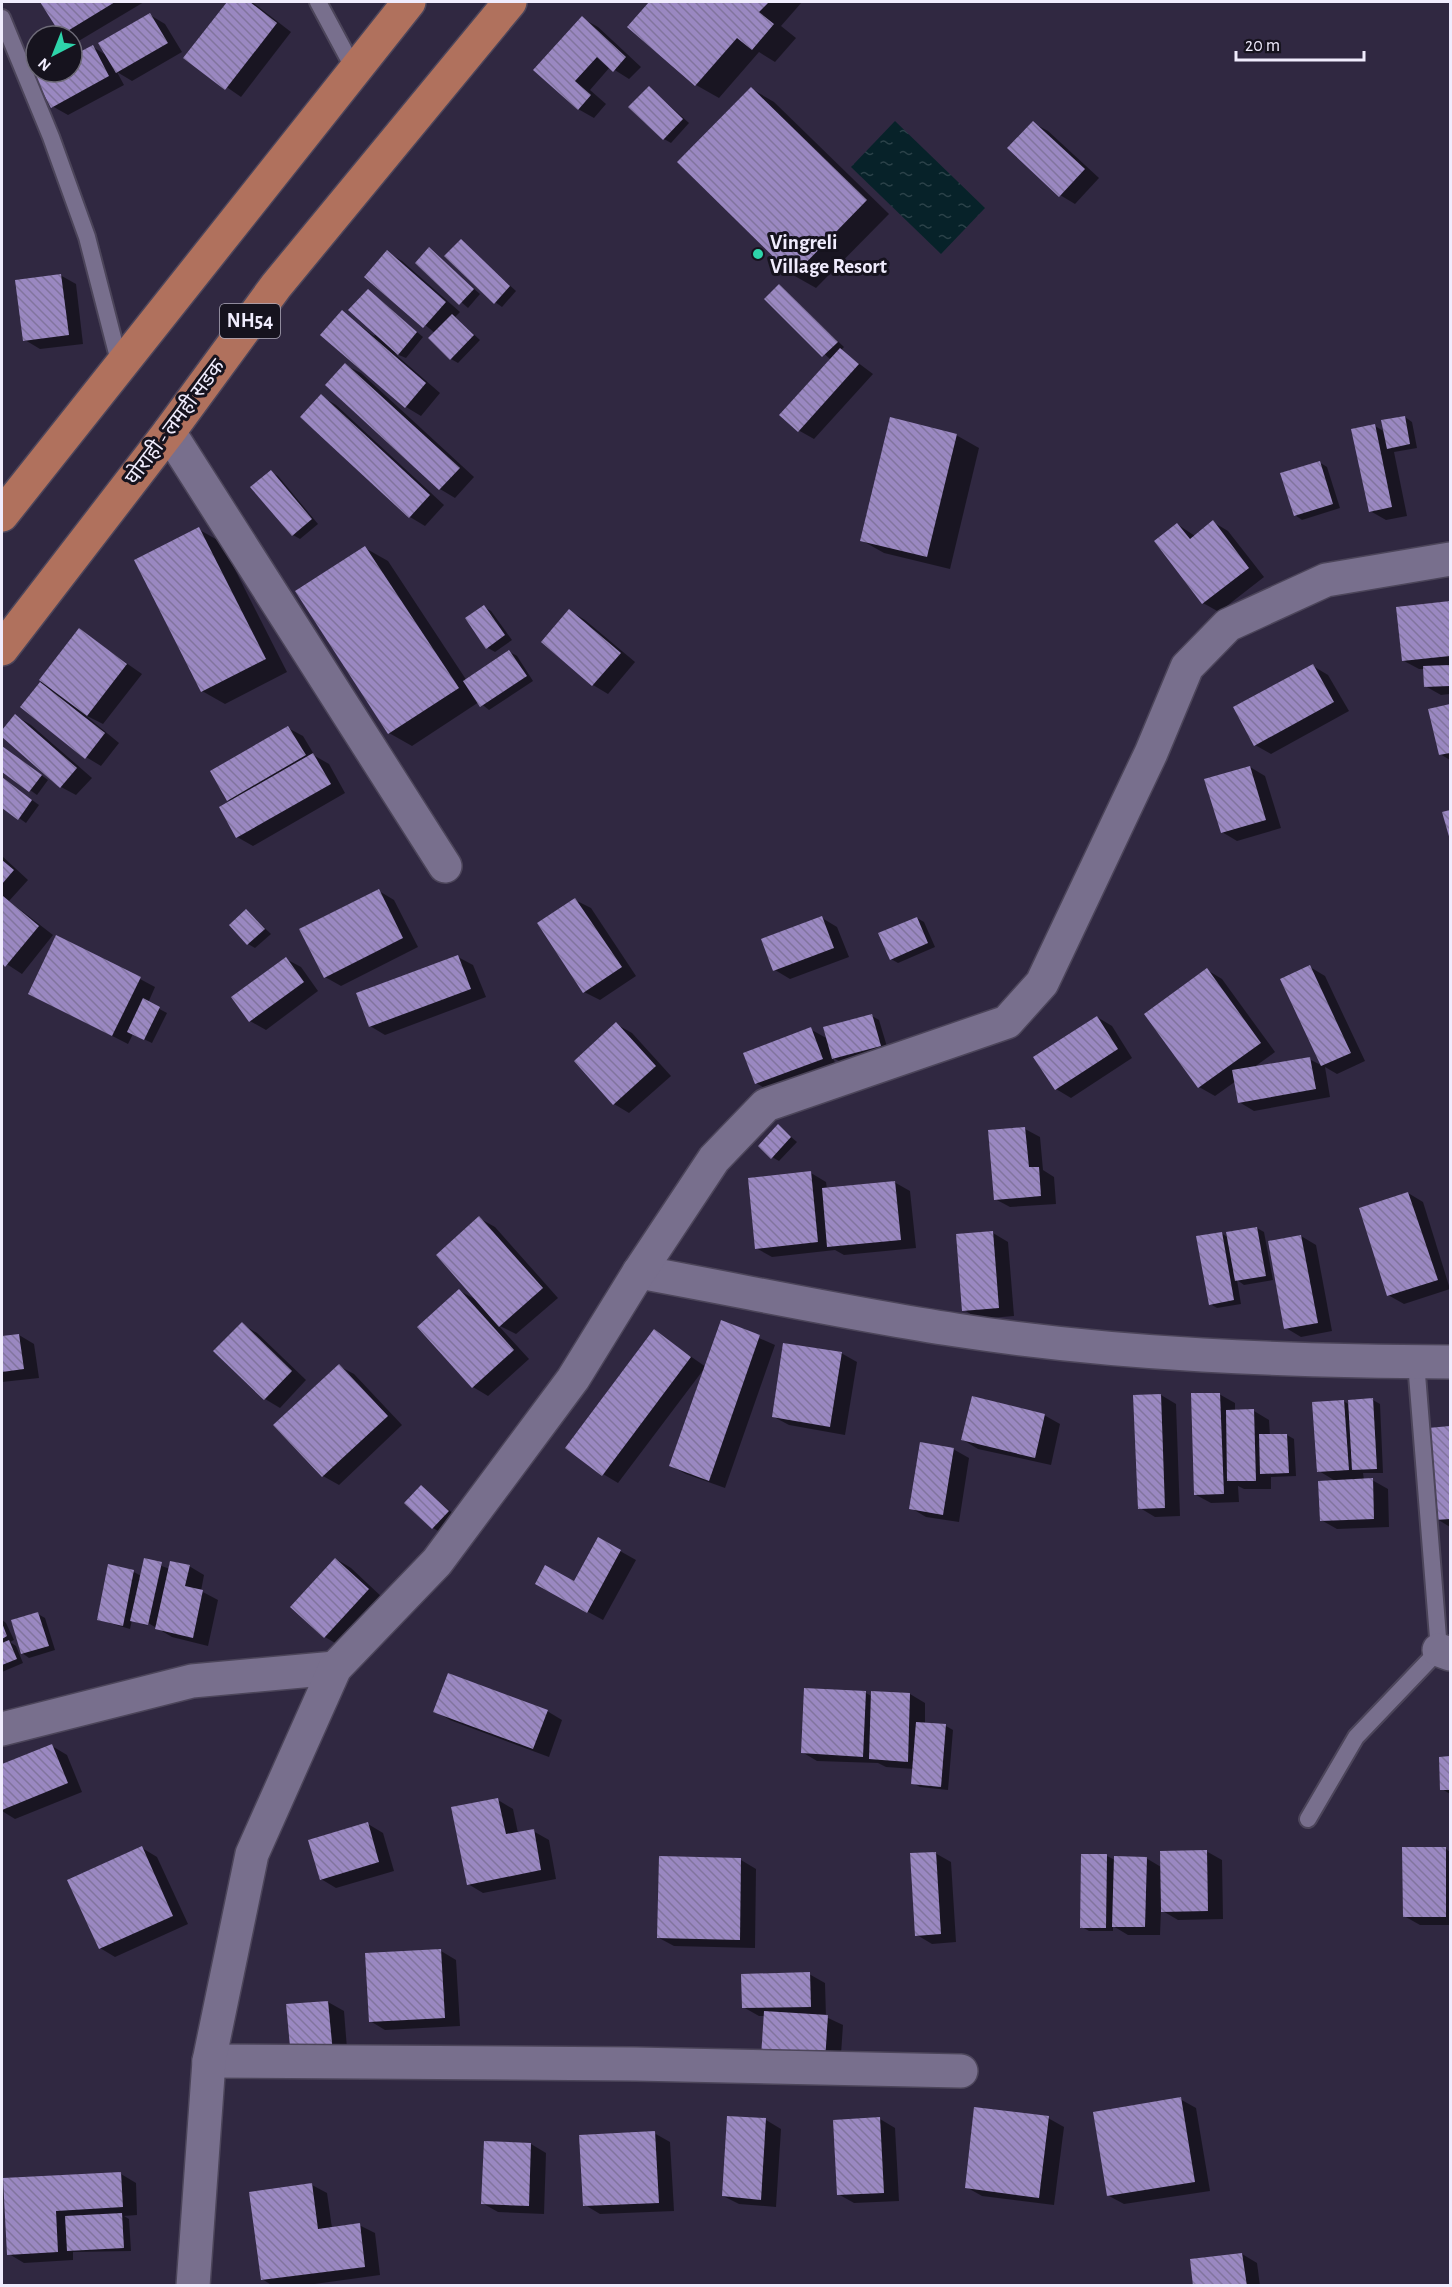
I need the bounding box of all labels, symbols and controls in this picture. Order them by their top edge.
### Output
north arrow [24,24,84,84]
scale bar [1236,24,1364,62]
text: 20 m [1245,37,1280,55]
text: N [35,55,54,74]
place label: Vingreli Village Resort [770,232,887,277]
marker: Vingreli Village Resort [751,247,765,261]
road number: NH54 [220,304,280,338]
street label: घोराही - लमही सडक [120,354,229,488]

